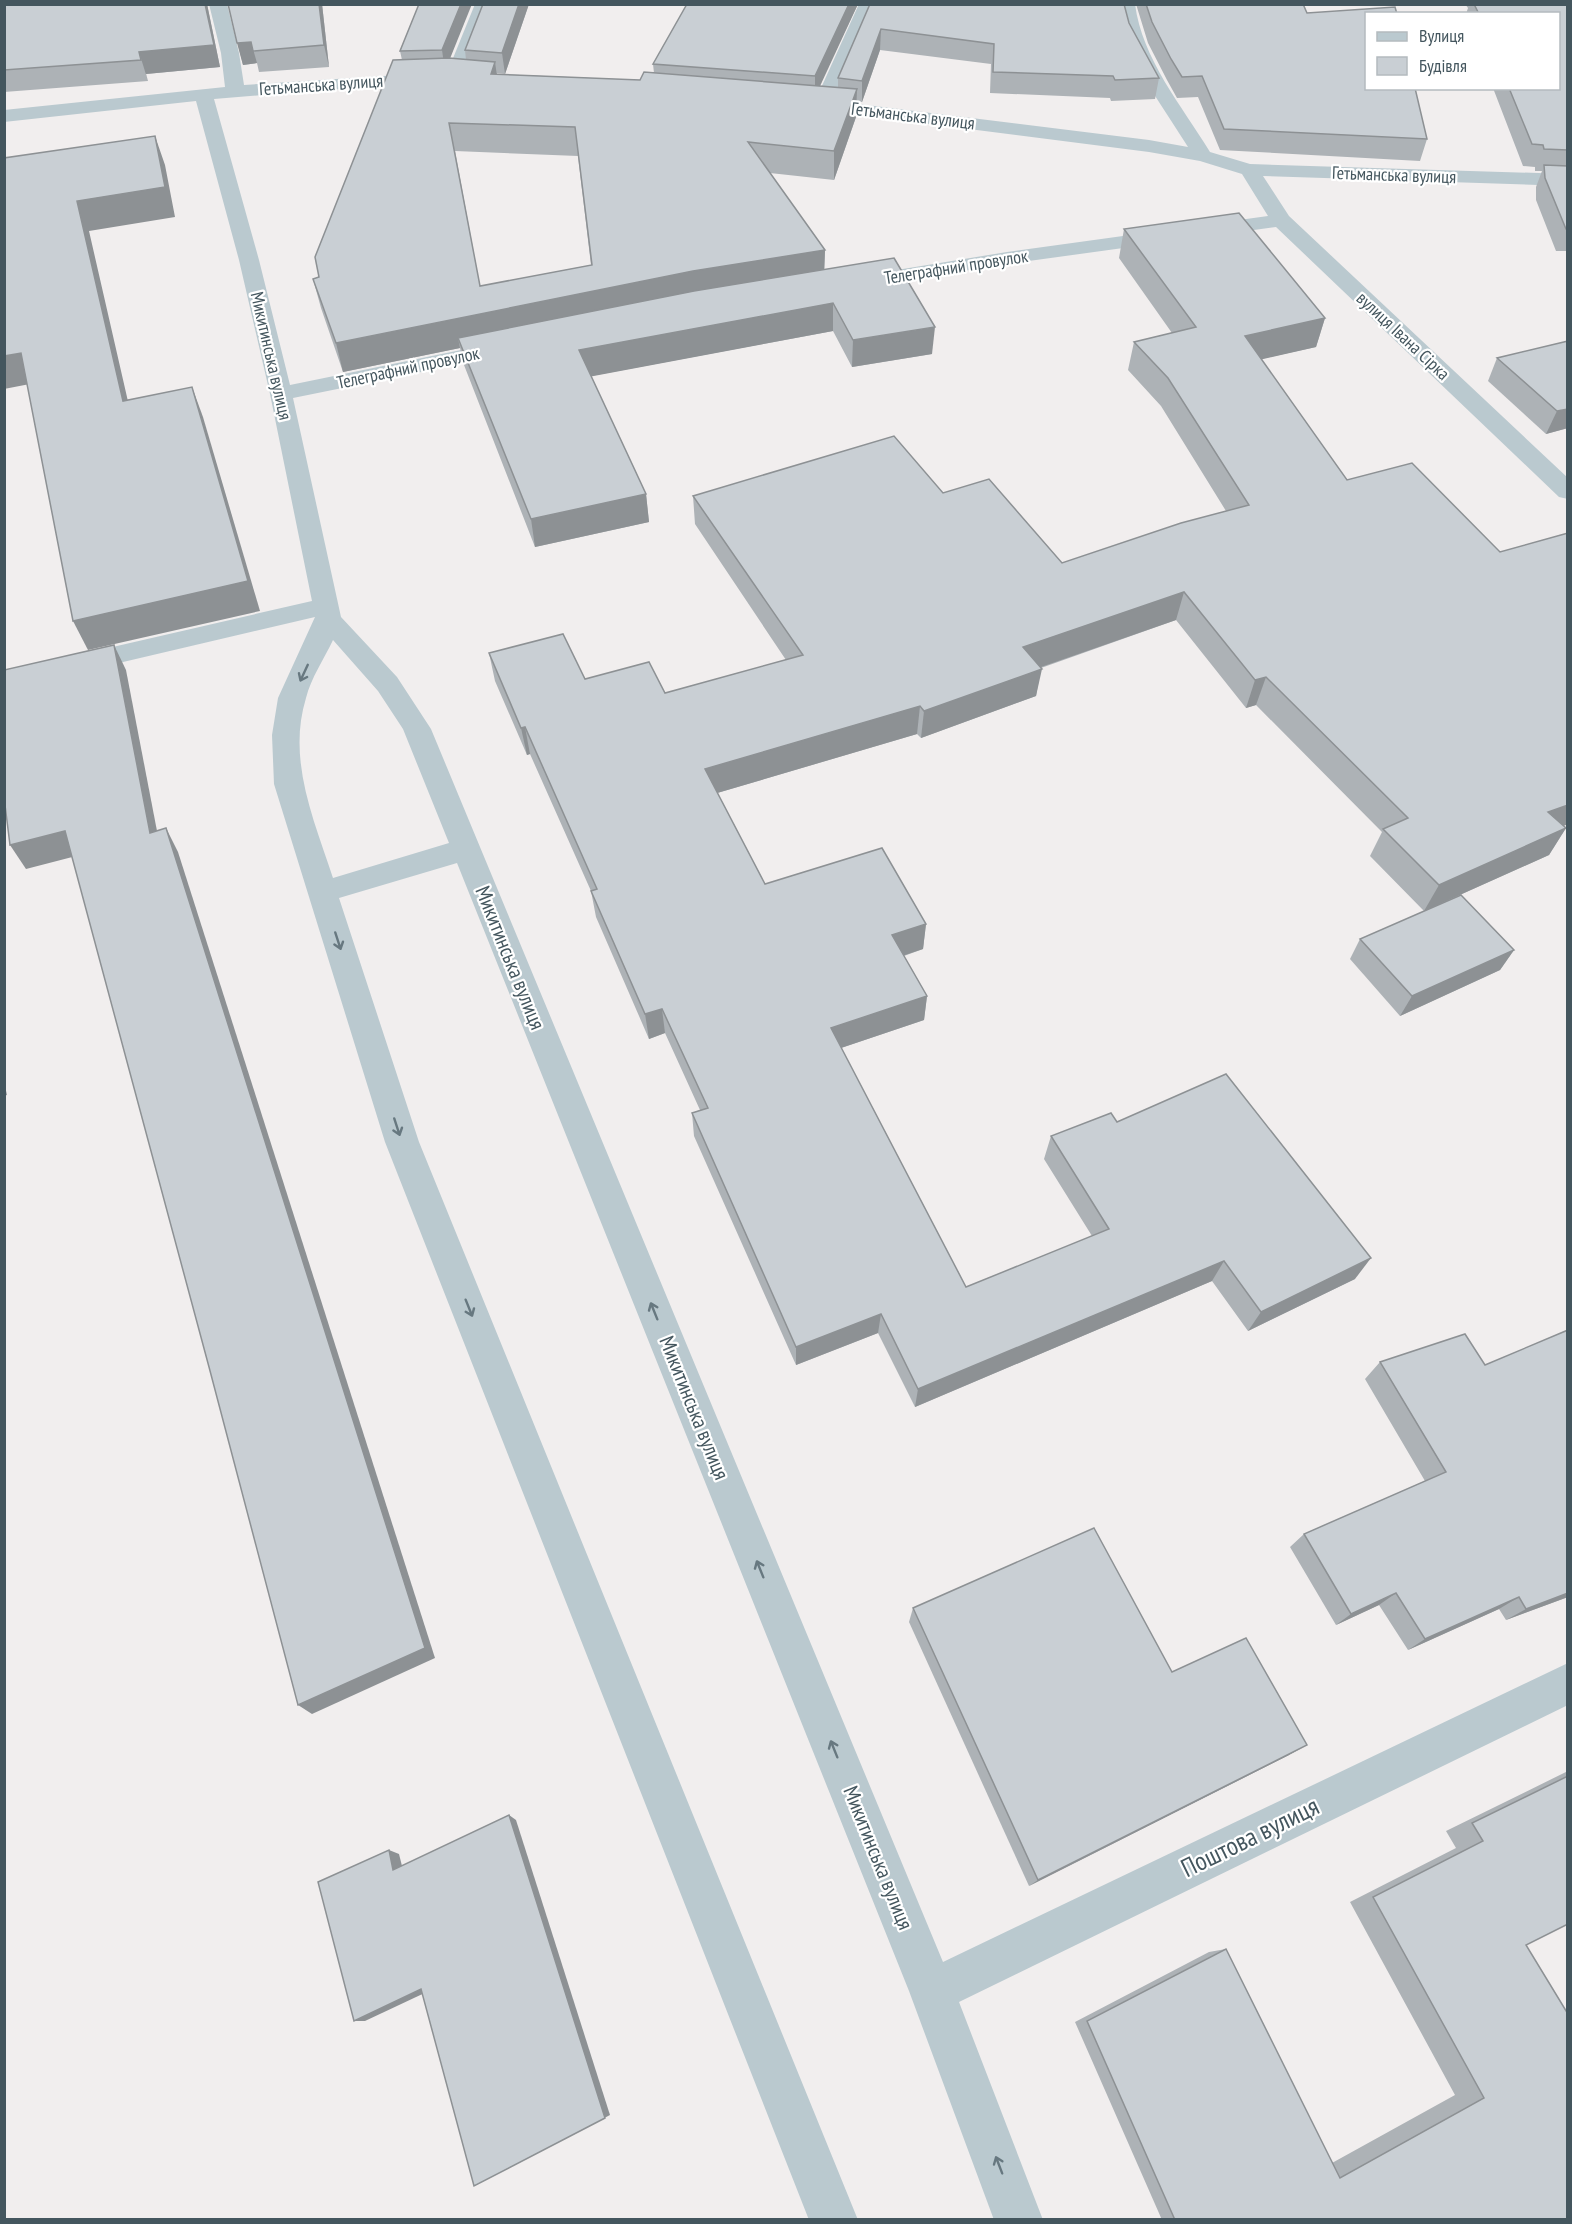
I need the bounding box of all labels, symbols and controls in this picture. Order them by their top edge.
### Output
legend [1365,12,1560,90]
text: Вулиця [1419,24,1464,47]
text: Будівля [1419,54,1467,77]
street label: Гетьманська вулиця [258,69,384,100]
street label: Гетьманська вулиця [850,97,976,134]
street label: Гетьманська вулиця [1331,161,1457,188]
street label: Телеграфний провулок [883,244,1029,289]
street label: вулиця Івана Сірка [1352,287,1455,385]
street label: Микитинська вулиця [246,290,297,422]
street label: Телеграфний провулок [335,341,481,394]
one-way arrow [298,663,310,681]
street label: Микитинська вулиця [469,882,552,1034]
one-way arrow [334,931,345,950]
one-way arrow [392,1117,403,1136]
one-way arrow [464,1298,475,1317]
one-way arrow [648,1302,659,1320]
street label: Микитинська вулиця [653,1332,736,1484]
one-way arrow [754,1560,765,1579]
one-way arrow [828,1741,839,1759]
street label: Микитинська вулиця [837,1782,920,1934]
street label: Поштова вулиця [1175,1789,1324,1884]
one-way arrow [992,2156,1003,2175]

